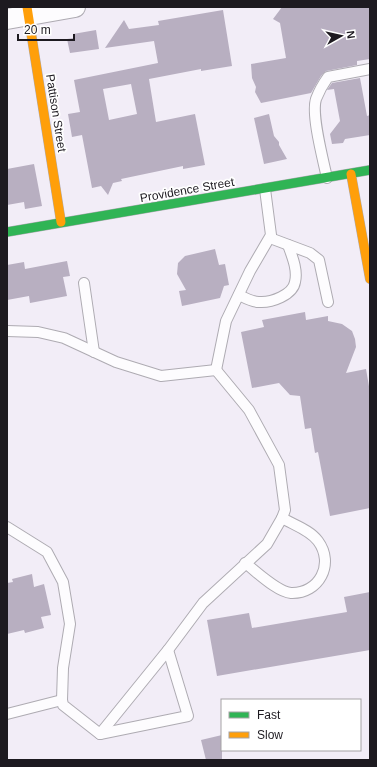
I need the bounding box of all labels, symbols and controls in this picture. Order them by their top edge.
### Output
scale bar [18,16,74,42]
north arrow [321,16,361,56]
text: 20 m [24,23,51,37]
text: N [344,30,357,39]
street label: Pattison Street [43,73,69,154]
street label: Providence Street [139,175,236,205]
legend [221,699,361,751]
text: Fast [257,708,281,722]
text: Slow [257,728,283,742]

